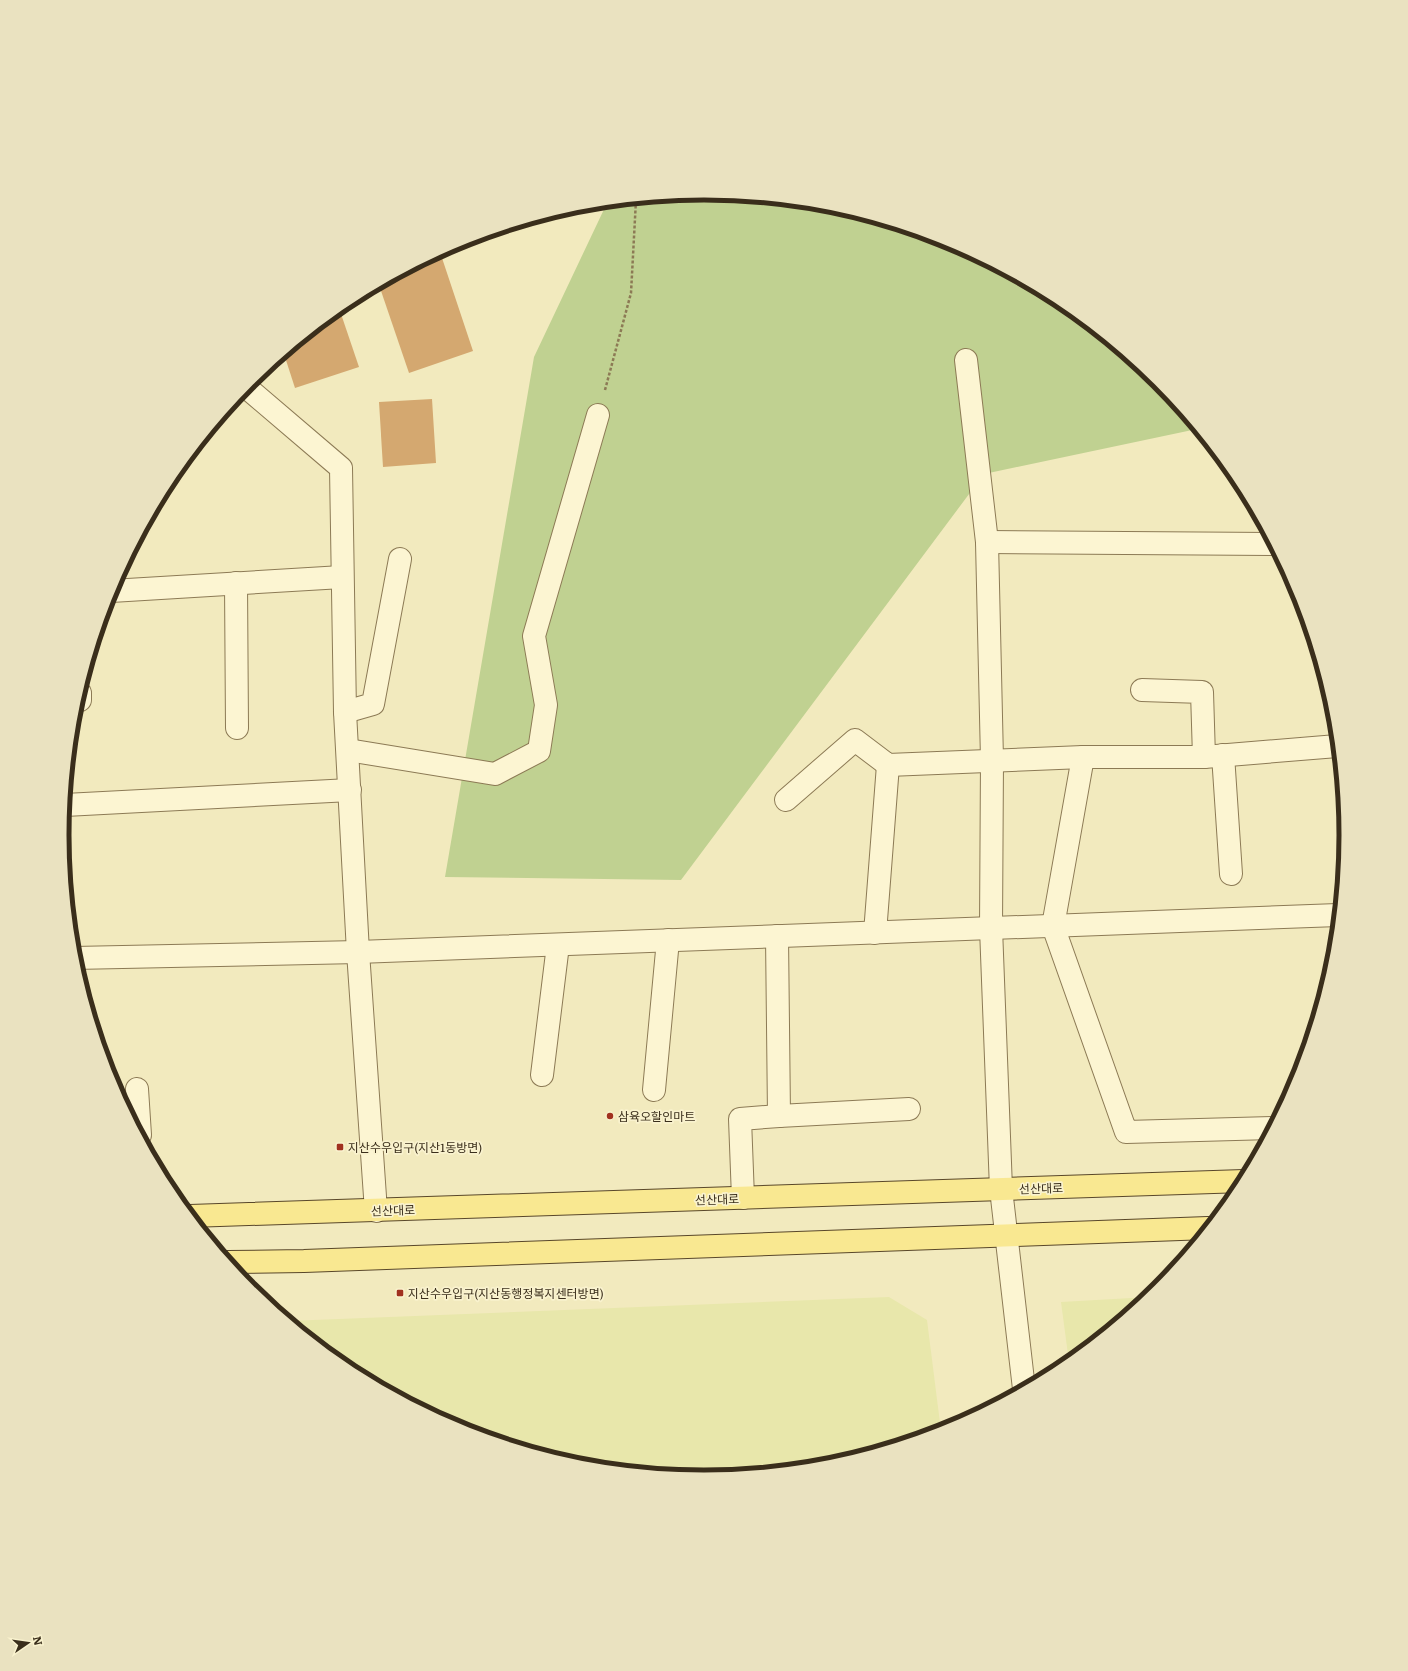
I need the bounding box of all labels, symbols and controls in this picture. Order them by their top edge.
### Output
place label: 삼육오할인마트 [618,1107,695,1125]
marker: 삼육오할인마트 [605,1111,615,1121]
place label: 지산수우입구(지산1동방면) [348,1138,482,1156]
marker: 지산수우입구(지산1동방면) [335,1142,345,1152]
street label: 선산대로 [1019,1178,1063,1198]
street label: 선산대로 [695,1189,739,1209]
street label: 선산대로 [371,1200,415,1220]
place label: 지산수우입구(지산동행정복지센터방면) [408,1284,604,1302]
marker: 지산수우입구(지산동행정복지센터방면) [395,1288,405,1298]
north arrow [8,1623,48,1663]
text: N [30,1634,48,1647]

